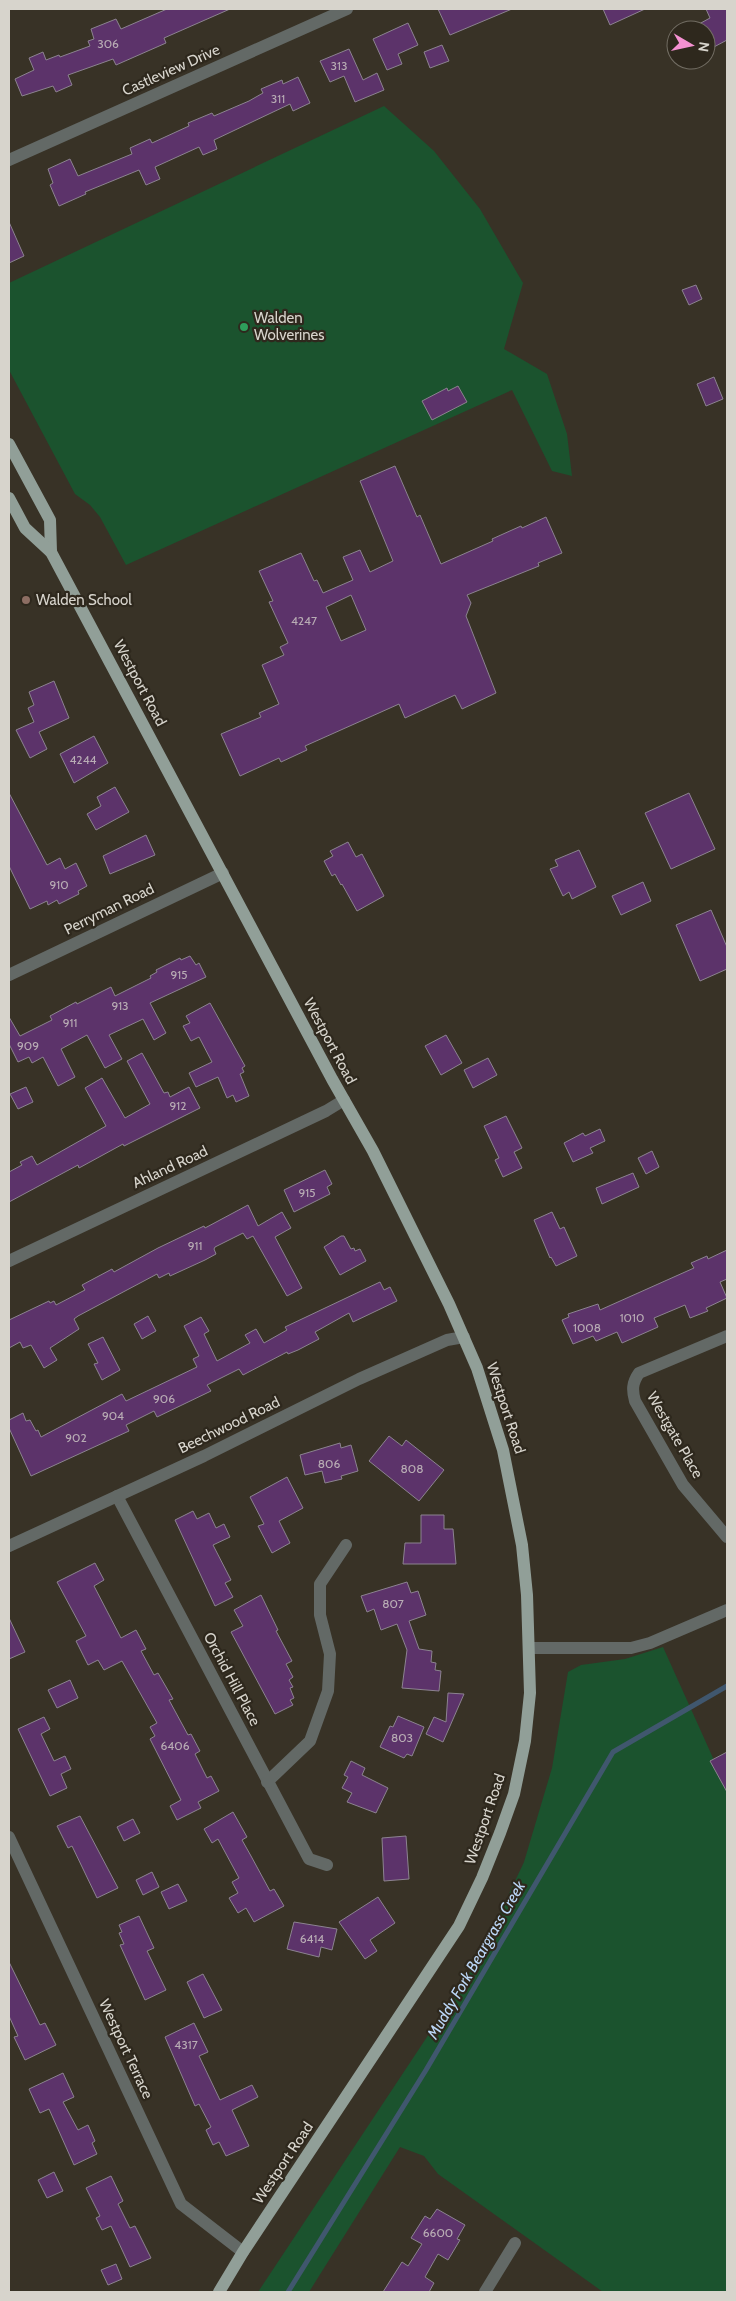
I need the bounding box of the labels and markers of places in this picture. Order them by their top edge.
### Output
place label: Walden Wolverines [254,309,324,344]
marker: Walden Wolverines [238,321,250,333]
place label: Walden School [36,591,132,609]
marker: Walden School [20,594,32,606]

